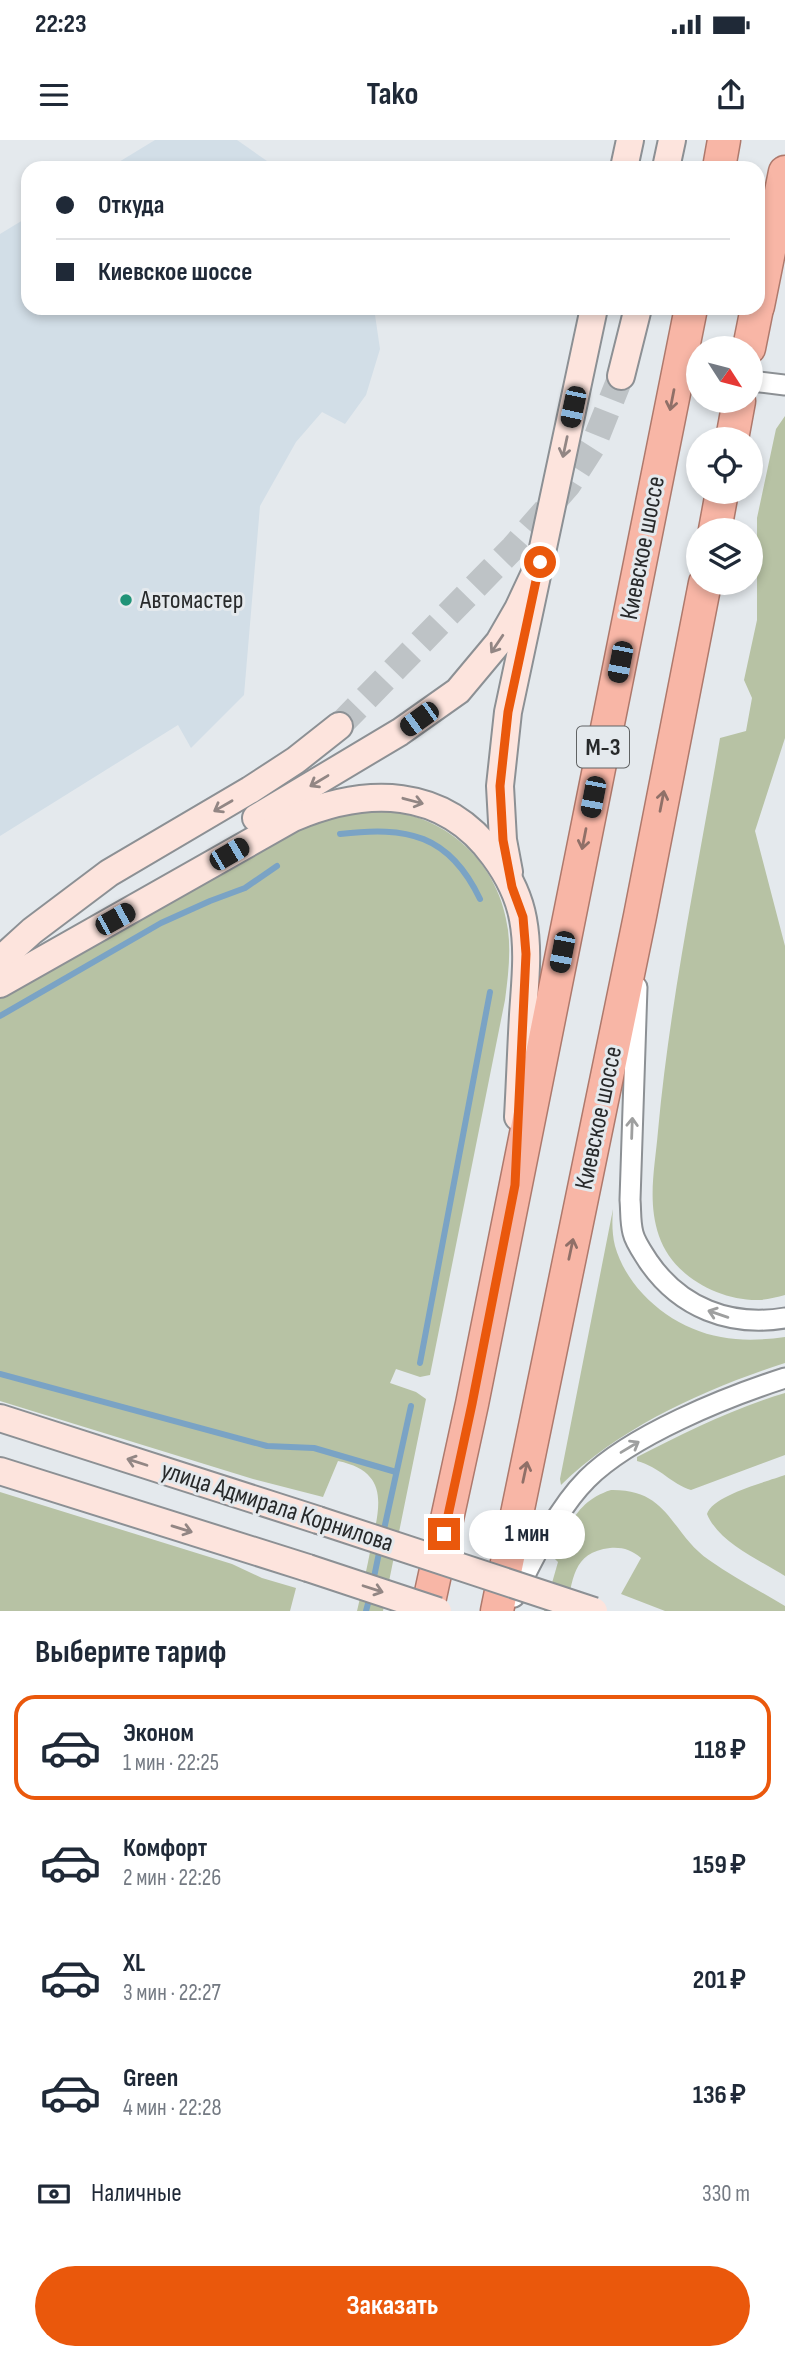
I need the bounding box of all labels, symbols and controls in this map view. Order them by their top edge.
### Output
text: 22:23 [35,9,87,40]
text: Tako [367,75,418,114]
icon: menu [35,76,73,114]
icon: share [712,76,750,114]
text: Откуда [98,190,164,221]
text: Киевское шоссе [98,257,252,288]
north arrow [686,336,763,413]
map controls [686,336,763,595]
car [559,384,588,430]
one-way arrow [665,388,679,410]
button: locate [686,427,763,504]
one-way arrow [557,435,571,458]
street label: Киевское шоссе [614,474,672,622]
button: layers [686,518,763,595]
route start [524,546,556,578]
place label: Автомастер [139,585,244,616]
marker: Автомастер [118,592,134,608]
one-way arrow [490,633,504,653]
car [606,639,635,685]
car [396,698,443,740]
road number: М-3 [577,726,629,768]
car [579,774,608,820]
one-way arrow [310,775,330,789]
one-way arrow [656,790,670,813]
one-way arrow [401,795,424,808]
one-way arrow [213,799,233,813]
one-way arrow [577,827,591,850]
car [206,834,253,874]
car [92,900,139,938]
car [548,929,577,975]
street label: Киевское шоссе [569,1044,629,1192]
one-way arrow [626,1116,639,1139]
one-way arrow [565,1238,579,1261]
one-way arrow [708,1307,730,1319]
one-way arrow [619,1440,639,1454]
one-way arrow [126,1454,148,1467]
street label: улица Адмирала Корнилова [157,1455,397,1559]
one-way arrow [519,1461,533,1484]
callout: 1 мин [468,1510,584,1558]
route end [428,1518,460,1550]
text: 1 мин [505,1520,549,1548]
one-way arrow [171,1523,193,1536]
one-way arrow [361,1584,383,1597]
text: Выберите тариф [35,1633,226,1672]
icon: car [39,1716,102,1779]
text: Эконом [123,1718,194,1749]
text: 118 ₽ [694,1735,746,1766]
text: 1 мин · 22:25 [123,1749,219,1777]
icon: car [39,1831,102,1894]
text: Комфорт [123,1833,207,1864]
text: 159 ₽ [693,1850,746,1881]
text: 2 мин · 22:26 [123,1864,221,1892]
icon: car [39,1946,102,2009]
text: XL [123,1948,145,1979]
text: 201 ₽ [693,1965,746,1996]
text: 3 мин · 22:27 [123,1979,221,2007]
icon: car [39,2061,102,2124]
text: Green [123,2063,178,2094]
text: 136 ₽ [693,2080,746,2111]
text: 4 мин · 22:28 [123,2094,222,2122]
icon: cash [35,2175,73,2213]
text: Наличные [91,2178,182,2209]
text: 330 m [702,2180,750,2208]
button: Заказать [35,2266,750,2346]

